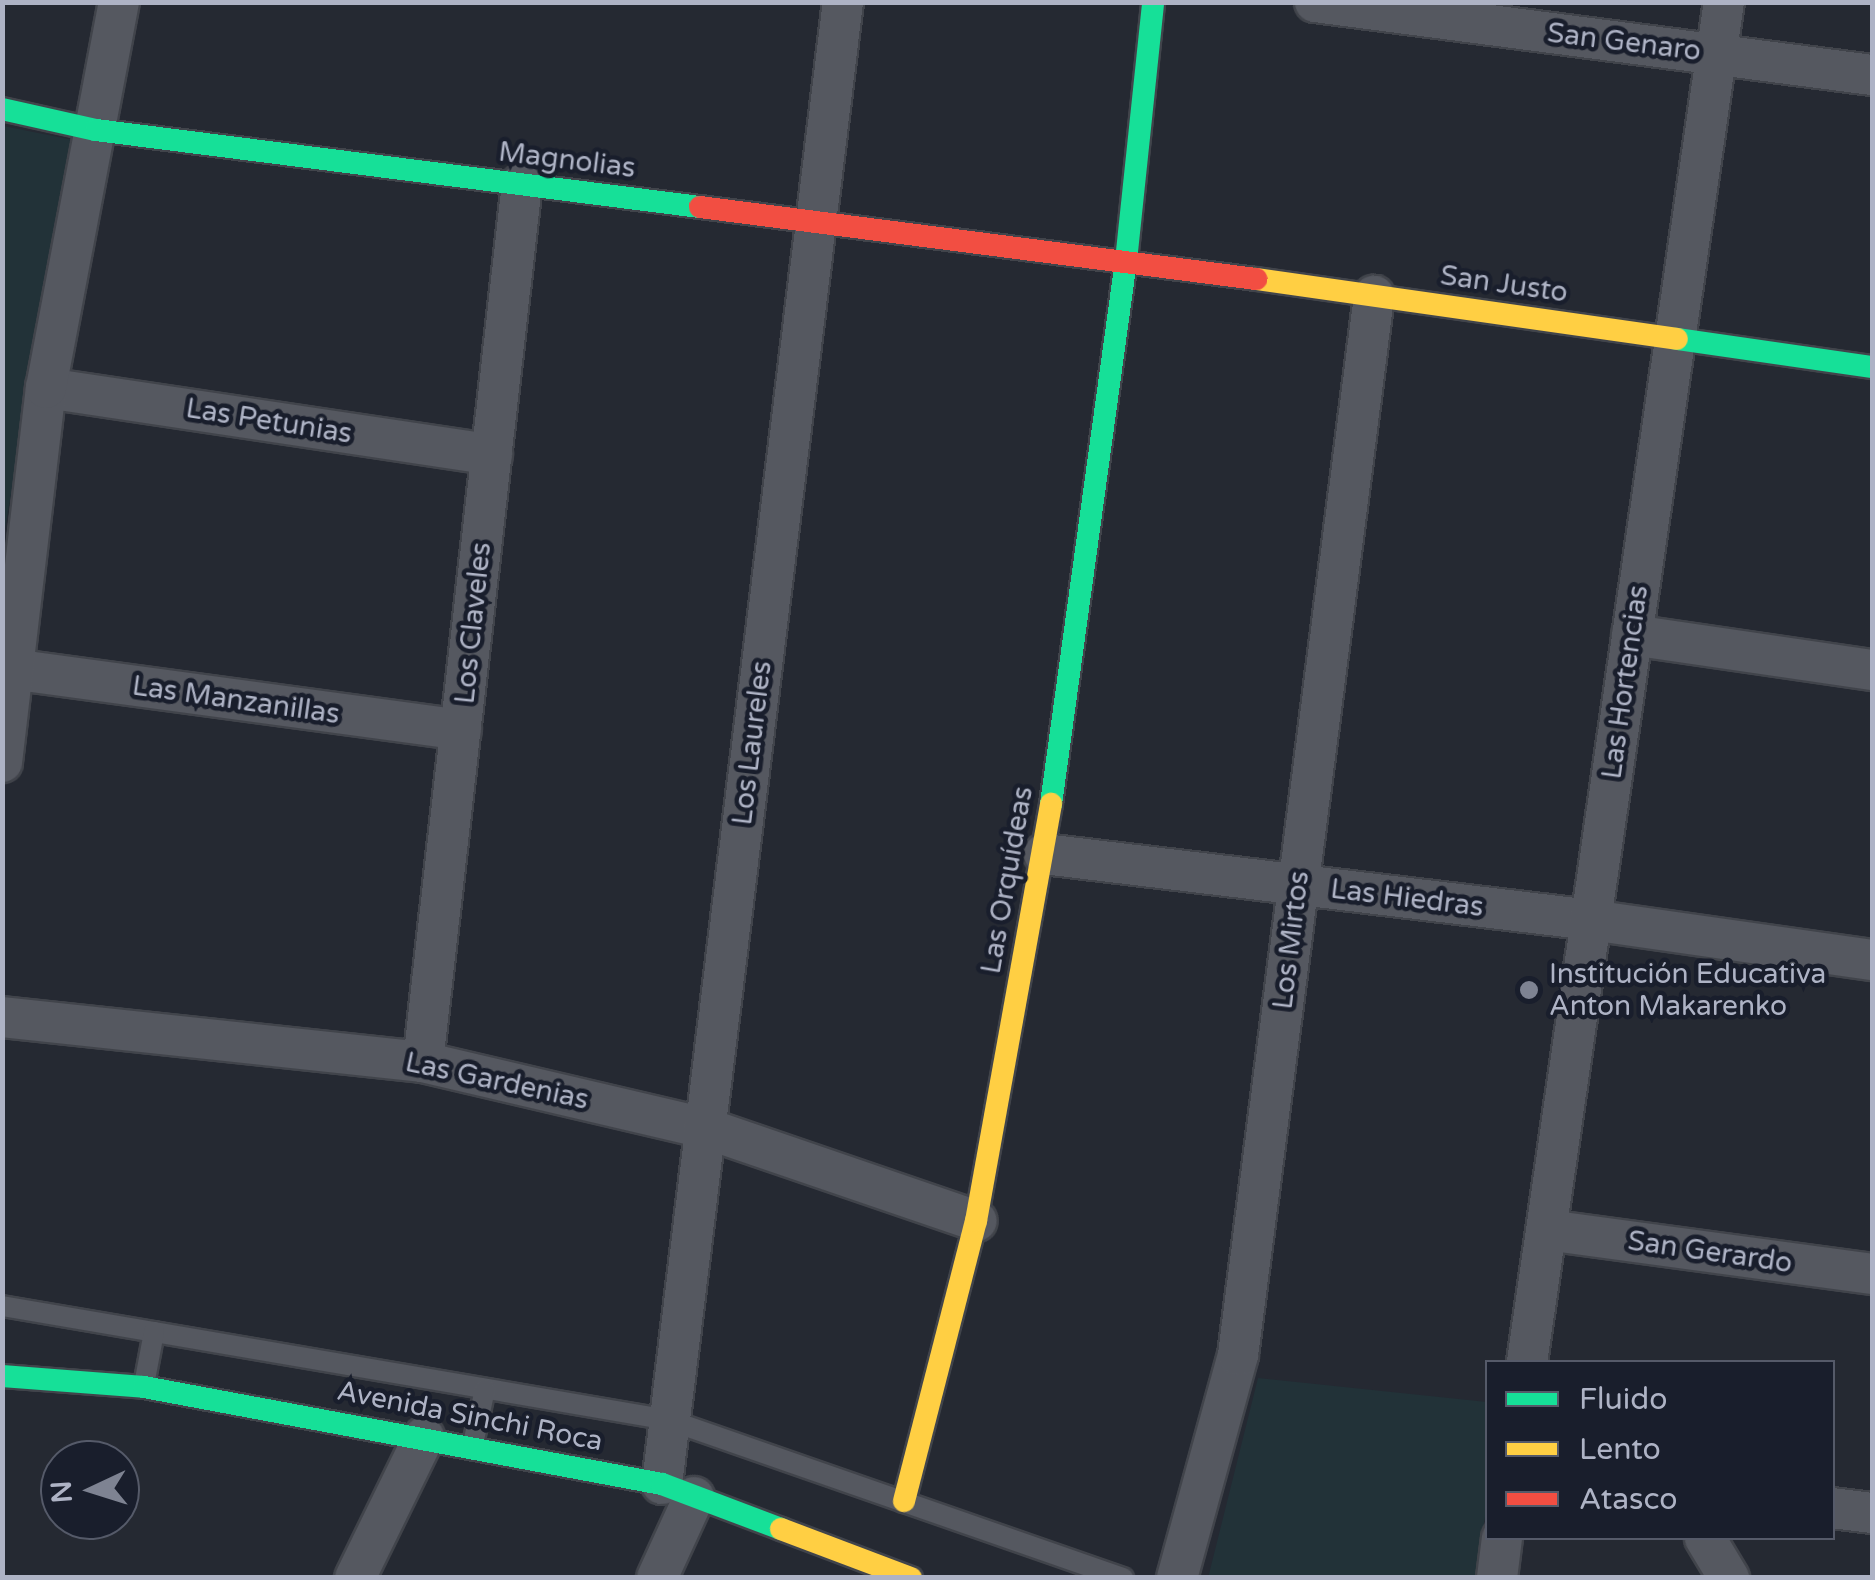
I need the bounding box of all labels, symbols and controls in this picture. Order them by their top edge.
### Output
street label: San Genaro [1545,16,1703,68]
street label: Magnolias [497,135,637,185]
street label: San Justo [1438,258,1570,310]
street label: Las Petunias [184,391,354,451]
street label: Los Claveles [448,540,498,706]
street label: Las Hortencias [1595,583,1655,781]
street label: Los Laureles [725,659,779,827]
street label: Las Manzanillas [130,669,342,731]
street label: Las Orquídeas [974,784,1040,976]
street label: Los Mirtos [1266,869,1316,1011]
street label: Las Hiedras [1329,872,1485,924]
place label: Institución Educativa Anton Makarenko [1549,957,1826,1023]
marker: Institución Educativa Anton Makarenko [1518,979,1540,1001]
street label: Las Gardenias [402,1045,592,1117]
street label: San Gerardo [1626,1224,1794,1280]
legend [1485,1360,1835,1540]
street label: Avenida Sinchi Roca [334,1374,606,1458]
text: Fluido [1579,1381,1667,1418]
text: Lento [1579,1431,1661,1468]
north arrow [40,1440,140,1540]
text: N [44,1480,80,1504]
text: Atasco [1579,1481,1678,1518]

